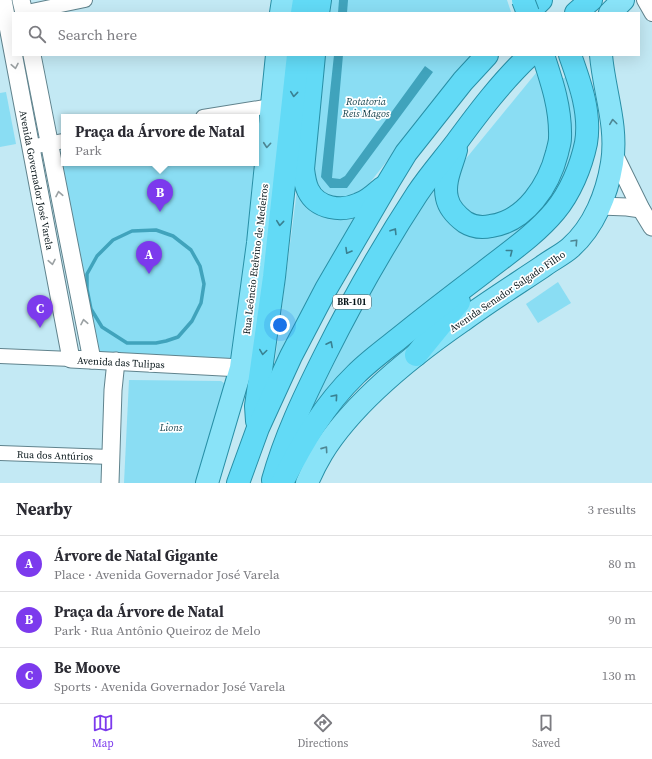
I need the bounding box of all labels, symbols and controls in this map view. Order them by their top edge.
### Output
search box [12,12,640,56]
icon: search [26,23,48,45]
text: Search here [58,24,137,45]
one-way arrow [10,63,18,69]
one-way arrow [289,91,298,97]
park label: Rotatoria Reis Magos [342,95,390,120]
street label: Avenida Governador José Varela [17,109,57,252]
popup [61,114,259,166]
one-way arrow [608,119,617,125]
text: Praça da Árvore de Natal [75,121,245,142]
text: Park [75,142,102,159]
one-way arrow [263,142,272,148]
pin: B [147,179,173,212]
street label: Rua Leôncio Etelvino de Medeiros [240,183,271,335]
one-way arrow [55,191,64,197]
one-way arrow [275,220,284,226]
one-way arrow [389,228,397,235]
one-way arrow [570,240,577,247]
pin: A [136,241,162,274]
one-way arrow [345,247,352,254]
street label: Avenida Senador Salgado Filho [447,247,568,335]
one-way arrow [506,249,513,256]
one-way arrow [48,259,56,265]
pin: C [27,295,53,328]
road number: BR-101 [333,295,371,309]
your location [270,315,290,335]
one-way arrow [81,318,89,325]
one-way arrow [325,341,333,348]
one-way arrow [259,349,268,355]
street label: Avenida das Tulipas [77,354,165,371]
one-way arrow [330,394,337,402]
park label: Lions [159,421,183,434]
one-way arrow [320,446,328,453]
street label: Rua dos Antúrios [17,448,93,463]
text: Nearby [16,497,72,521]
text: 3 results [588,501,636,518]
text: Árvore de Natal Gigante [54,545,218,566]
text: A [25,555,33,572]
text: 80 m [608,555,636,572]
text: Place · Avenida Governador José Varela [54,566,280,583]
text: Praça da Árvore de Natal [54,601,224,622]
text: B [25,611,33,628]
text: 90 m [608,611,636,628]
text: Park · Rua Antônio Queiroz de Melo [54,622,261,639]
text: Be Moove [54,657,120,678]
text: C [25,667,33,684]
text: 130 m [602,667,636,684]
text: Sports · Avenida Governador José Varela [54,678,285,695]
tab: Map [92,712,114,751]
tab: Directions [297,712,348,751]
tab: Saved [532,712,560,751]

